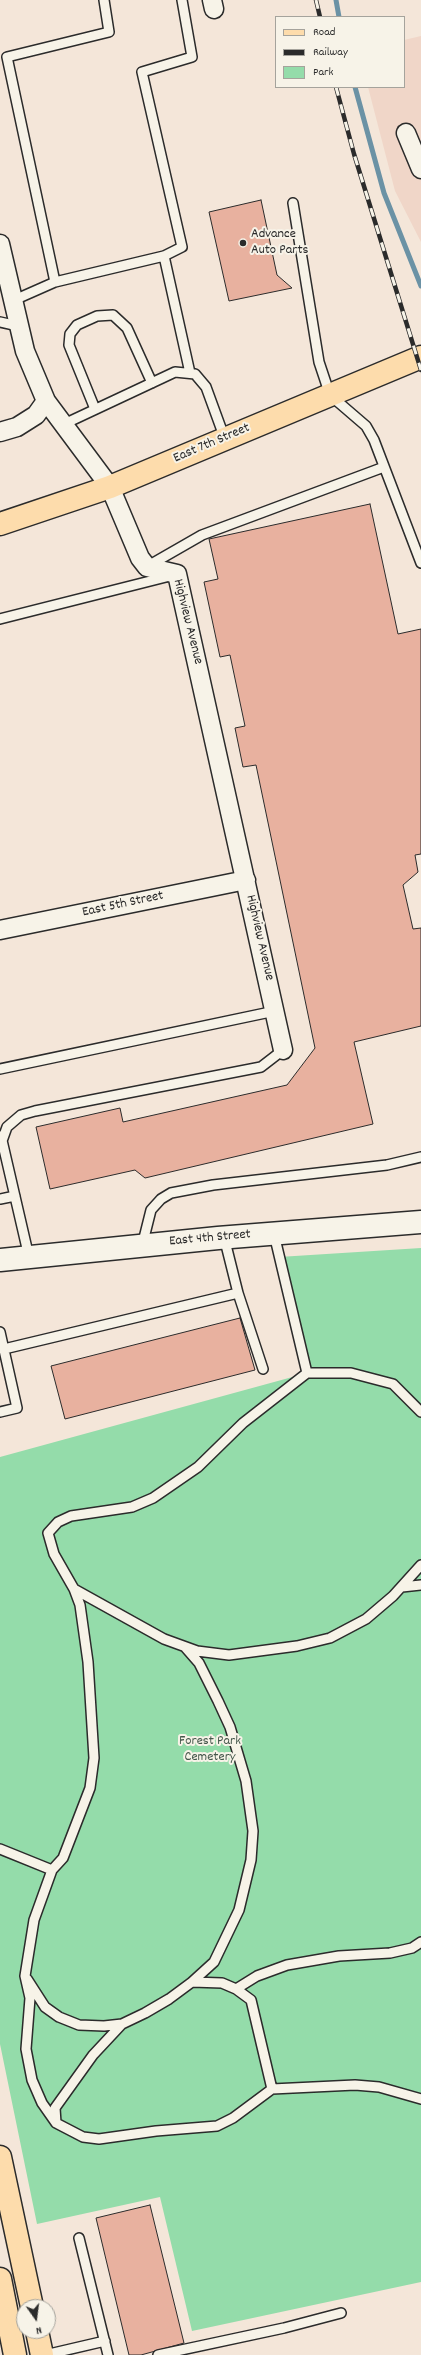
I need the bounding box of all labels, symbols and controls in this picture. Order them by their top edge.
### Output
legend [275,16,405,88]
text: Road [313,24,335,41]
text: Railway [313,44,348,61]
text: Park [313,64,333,81]
place label: Advance Auto Parts [251,227,308,260]
marker: Advance Auto Parts [238,238,248,248]
street label: East 7th Street [171,420,253,468]
street label: Highview Avenue [168,578,206,666]
street label: East 5th Street [81,888,165,922]
street label: Highview Avenue [241,894,277,982]
street label: East 4th Street [169,1227,251,1251]
park label: Forest Park Cemetery [179,1734,241,1766]
north arrow [16,2299,56,2339]
text: N [34,2321,43,2338]

